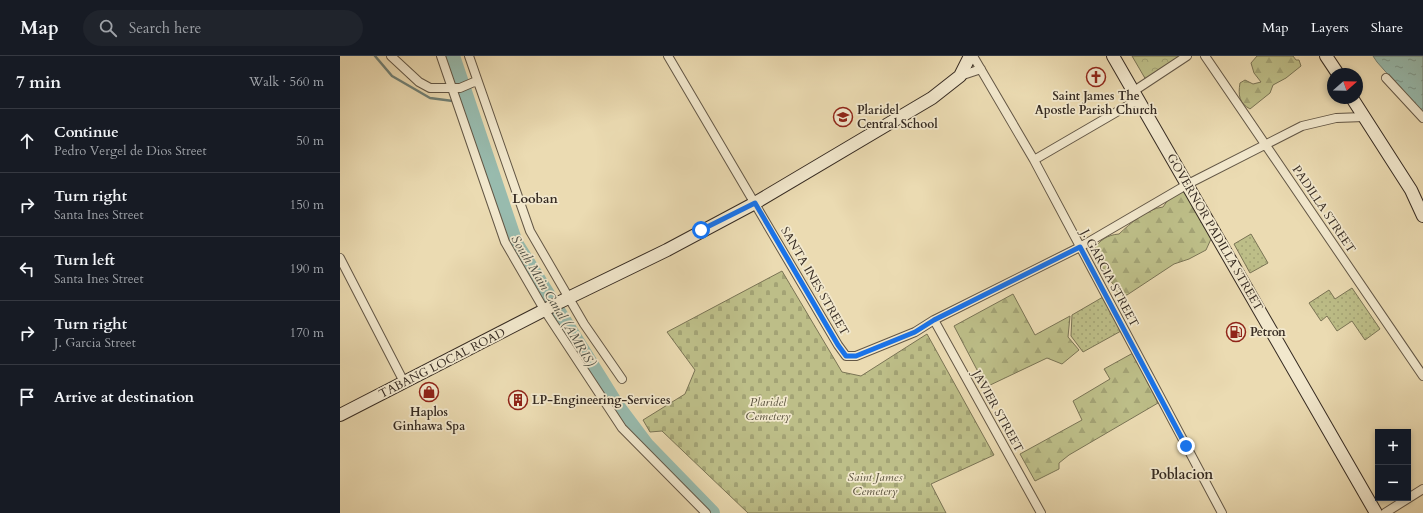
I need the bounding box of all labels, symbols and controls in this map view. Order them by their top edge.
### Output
search box [83,10,363,46]
text: Map [20,15,59,41]
icon: search [97,17,119,39]
text: Search here [129,18,201,38]
text: Map [1262,18,1289,37]
text: Layers [1311,18,1349,37]
text: Share [1371,18,1403,37]
church icon: Saint James The Apostle Parish Church [1085,66,1107,88]
north arrow [1327,68,1363,104]
text: 7 min [16,71,61,94]
text: Walk · 560 m [249,73,324,91]
place label: Saint James The Apostle Parish Church [1035,88,1158,118]
place label: Plaridel Central School [857,102,938,132]
school or university icon: Plaridel Central School [832,106,854,128]
text: Continue [54,122,119,142]
icon: ahead [16,130,38,152]
text: 50 m [296,132,324,150]
text: Pedro Vergel de Dios Street [54,142,207,160]
street label: GOVERNOR PADILLA STREET [1163,150,1267,314]
street label: PADILLA STREET [1289,162,1359,256]
text: Turn right [54,186,127,206]
district label: Looban [512,190,558,208]
icon: right [16,194,38,216]
text: 150 m [290,196,324,214]
text: Santa Ines Street [54,206,144,224]
route start [692,221,710,239]
street label: SANTA INES STREET [777,224,853,338]
street label: J. GARCIA STREET [1077,225,1143,330]
water label: South Main Canal (AMRIS) [506,232,600,371]
text: Turn left [54,250,115,270]
icon: left [16,258,38,280]
text: 190 m [290,260,324,278]
text: Santa Ines Street [54,270,144,288]
text: Turn right [54,314,127,334]
fuel station icon: Petron [1225,321,1247,343]
icon: right [16,322,38,344]
text: 170 m [290,324,324,342]
street label: TABANG LOCAL ROAD [376,324,508,402]
place label: Petron [1250,324,1286,340]
text: J. Garcia Street [54,334,136,352]
street label: JAVIER STREET [968,365,1027,455]
shop icon: Haplos Ginhawa Spa [418,381,440,403]
icon: arrive [16,386,38,408]
text: Arrive at destination [54,387,194,407]
building icon: LP-Engineering-Services [507,389,529,411]
place label: LP-Engineering-Services [532,392,670,408]
park label: Plaridel Cemetery [745,394,791,424]
place label: Haplos Ginhawa Spa [393,404,465,434]
map controls [1375,429,1411,501]
button: + [1375,429,1411,465]
route end [1177,437,1195,455]
district label: Poblacion [1151,465,1213,484]
button: − [1375,465,1411,501]
park label: Saint James Cemetery [847,469,903,499]

